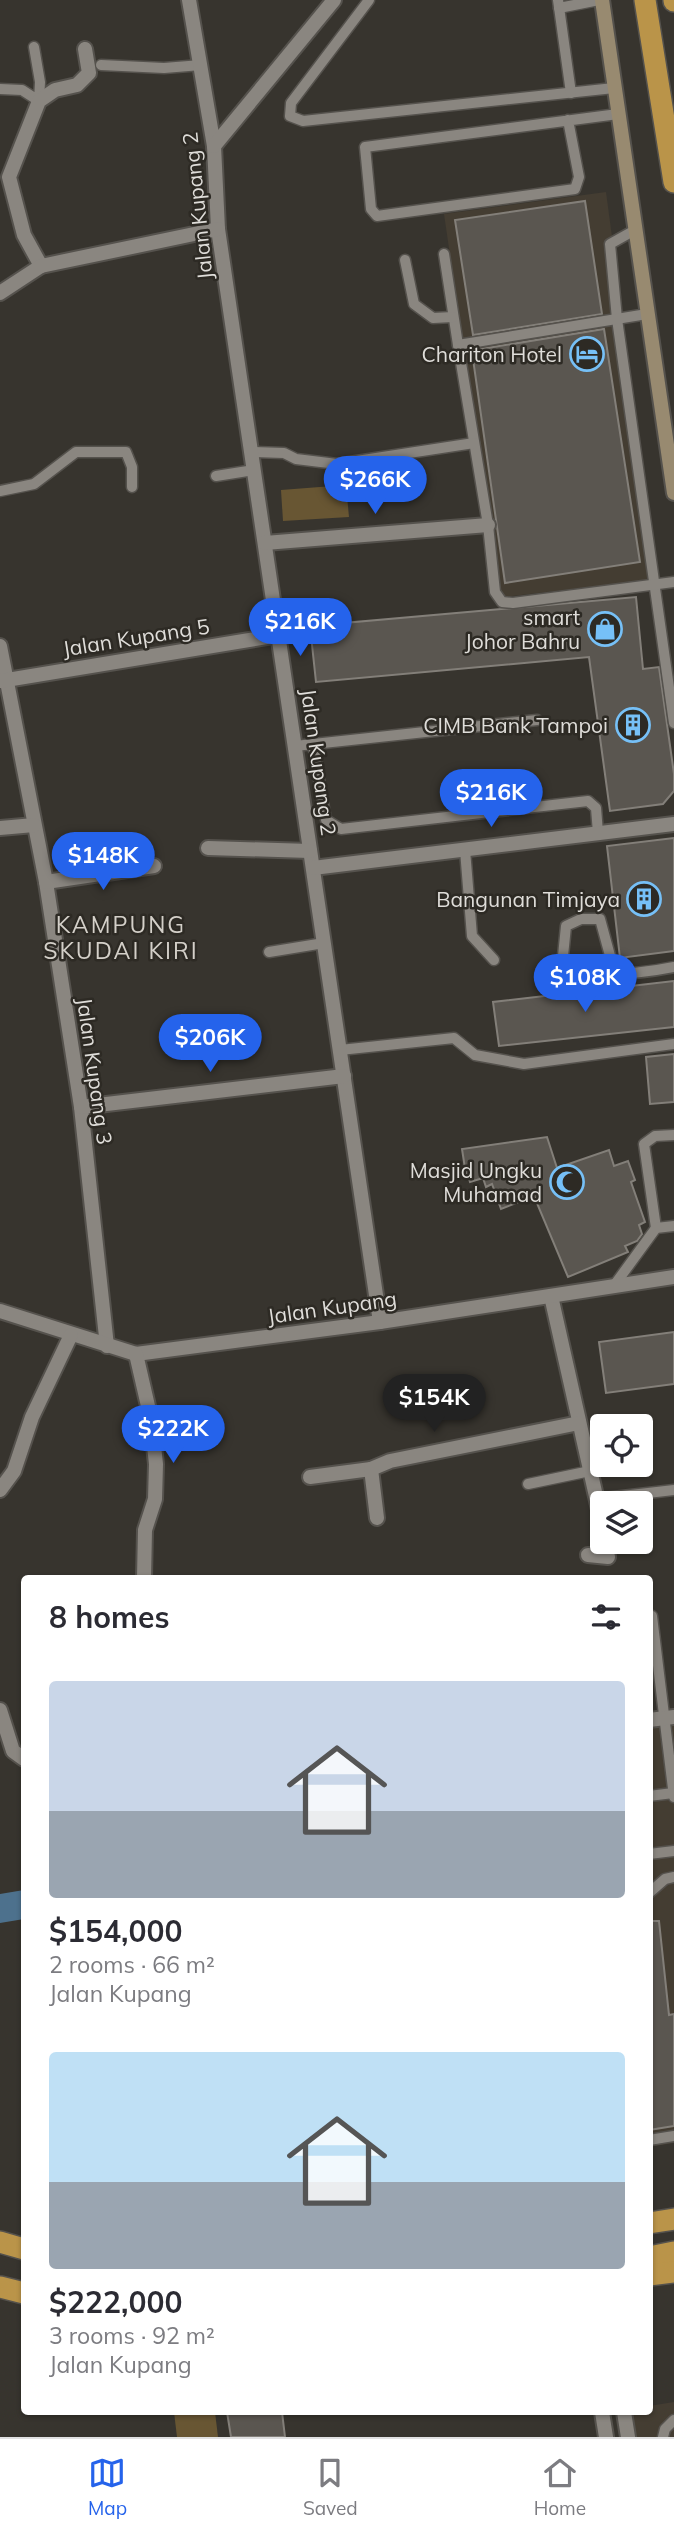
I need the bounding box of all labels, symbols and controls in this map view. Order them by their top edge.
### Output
street label: Jalan Kupang 2 [176,131,218,281]
hotel icon: Chariton Hotel [568,335,606,373]
place label: Chariton Hotel [421,341,562,367]
pin: $266K [326,456,424,516]
text: $266K [340,464,410,493]
pin: $216K [251,598,349,658]
place label: smart Johor Bahru [465,604,580,654]
text: $216K [265,606,335,635]
shop icon: smart Johor Bahru [586,610,624,648]
street label: Jalan Kupang 5 [61,613,211,661]
street label: Jalan Kupang 2 [296,687,342,837]
building icon: CIMB Bank Tampoi [614,706,652,744]
place label: CIMB Bank Tampoi [423,712,608,738]
pin: $216K [442,770,540,829]
text: $216K [456,777,526,806]
pin: $148K [54,832,152,892]
text: $148K [68,840,138,869]
building icon: Bangunan Timjaya [625,880,663,918]
place label: Bangunan Timjaya [436,886,620,912]
district label: KAMPUNG SKUDAI KIRI [43,910,199,965]
pin: $108K [536,954,634,1014]
text: $108K [550,962,620,991]
street label: Jalan Kupang 3 [72,996,118,1146]
pin: $206K [161,1014,259,1074]
text: $206K [175,1022,245,1051]
place label: Masjid Ungku Muhamad [410,1157,542,1207]
mosque icon: Masjid Ungku Muhamad [548,1163,586,1201]
street label: Jalan Kupang [266,1285,398,1329]
pin: $154K [385,1374,483,1434]
text: $154K [399,1382,469,1411]
pin: $222K [124,1406,222,1465]
text: $222K [138,1413,208,1442]
map controls [590,1414,653,1554]
button: locate [590,1414,653,1477]
button: layers [590,1491,653,1554]
text: 8 homes [49,1598,170,1636]
icon: filters [587,1598,625,1636]
icon: home [274,1727,400,1853]
text: $154,000 [49,1912,182,1950]
text: 2 rooms · 66 m² [49,1950,215,1979]
text: Jalan Kupang [49,1979,192,2008]
icon: home [274,2098,400,2224]
text: $222,000 [49,2283,182,2321]
text: 3 rooms · 92 m² [49,2321,215,2350]
text: Jalan Kupang [49,2350,192,2379]
tab: Map [88,2454,127,2520]
tab: Saved [303,2454,358,2520]
tab: Home [534,2454,586,2520]

